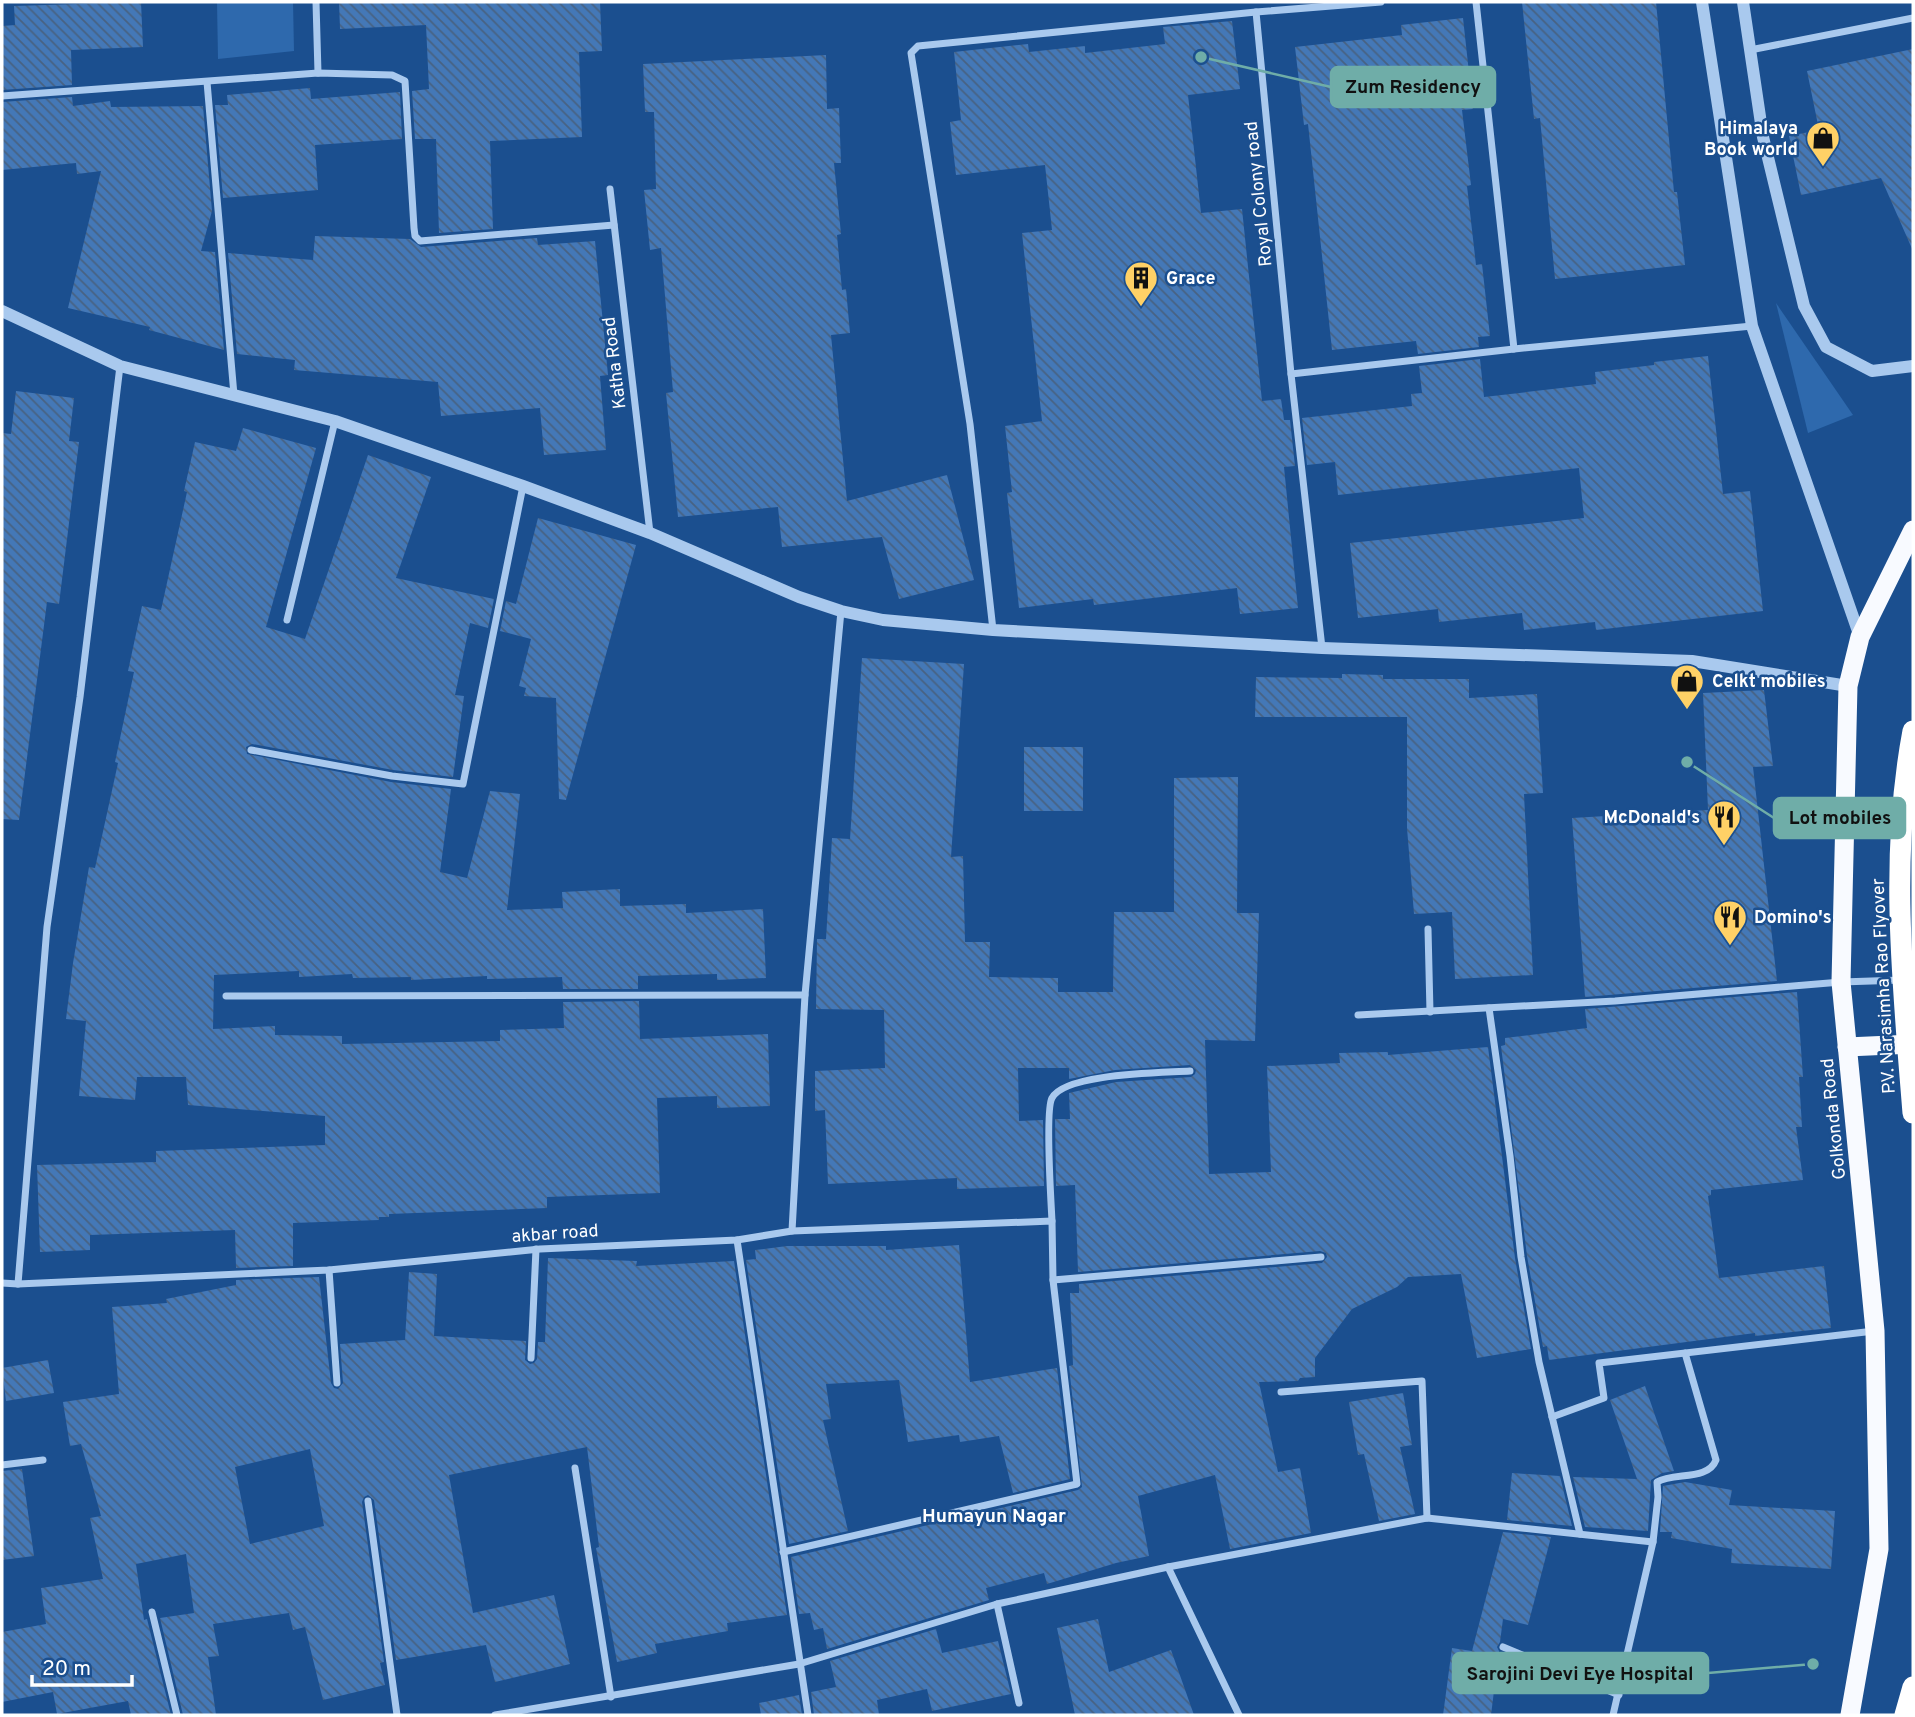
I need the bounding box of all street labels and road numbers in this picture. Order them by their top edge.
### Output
street label: Royal Colony road [1240,120,1279,268]
street label: Katha Road [598,315,633,410]
street label: P.V. Narasimha Rao Flyover [1867,878,1902,1094]
street label: Golkonda Road [1817,1057,1852,1181]
street label: akbar road [511,1220,599,1249]

